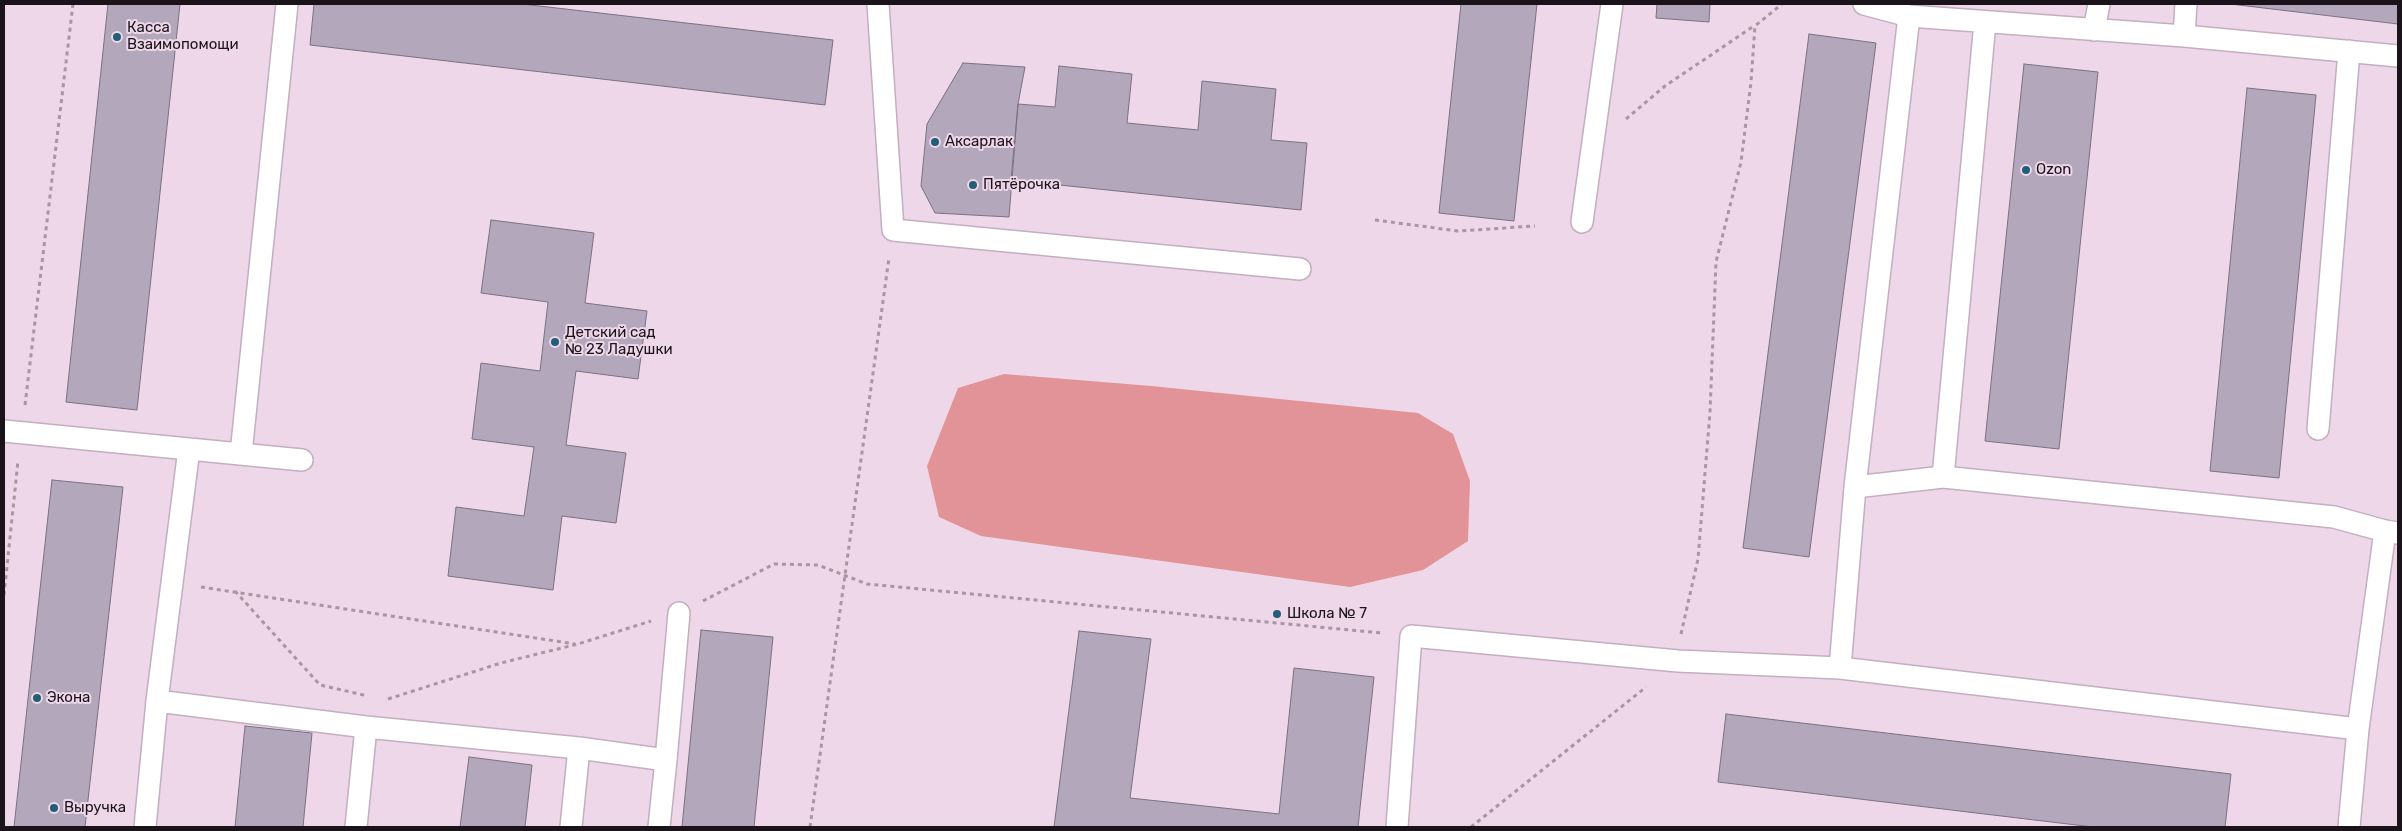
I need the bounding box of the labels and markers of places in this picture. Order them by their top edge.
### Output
place label: Касса Взаимопомощи [127,19,239,54]
marker: Касса Взаимопомощи [111,31,123,43]
place label: Аксарлак [945,133,1013,151]
marker: Аксарлак [929,136,941,148]
place label: Ozon [2036,161,2071,179]
marker: Ozon [2020,164,2032,176]
place label: Пятёрочка [983,176,1060,194]
marker: Пятёрочка [967,179,979,191]
place label: Детский сад № 23 Ладушки [565,324,673,359]
marker: Детский сад № 23 Ладушки [549,336,561,348]
place label: Школа № 7 [1287,605,1367,623]
marker: Школа № 7 [1271,608,1283,620]
place label: Экона [47,689,90,707]
marker: Экона [31,692,43,704]
place label: Выручка [64,799,126,817]
marker: Выручка [48,802,60,814]

